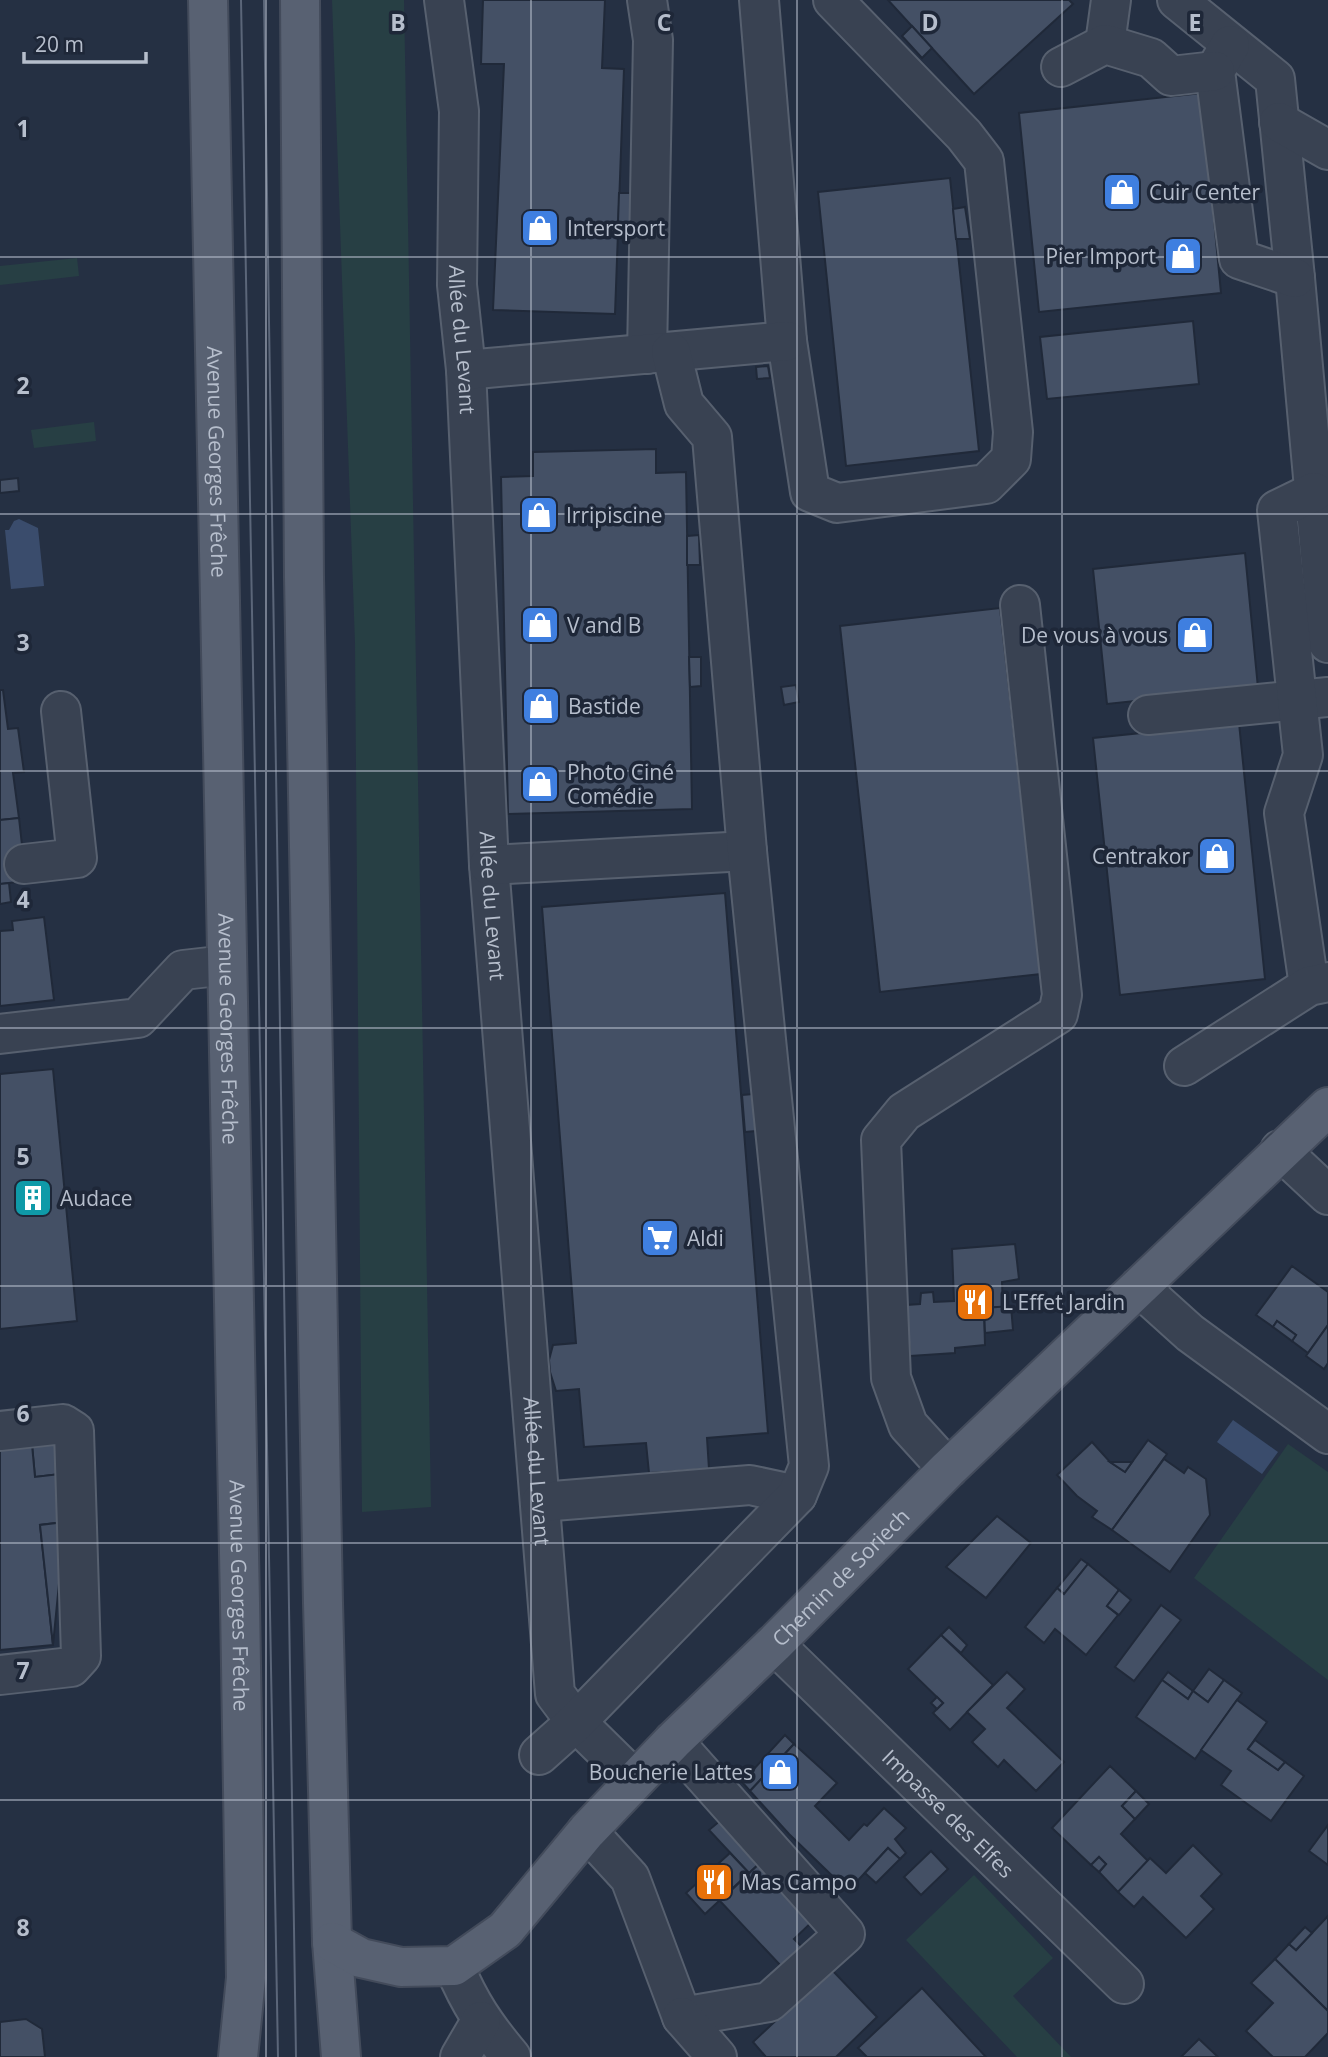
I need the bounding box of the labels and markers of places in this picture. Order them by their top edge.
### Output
shop icon: Cuir Center [1101,171,1143,213]
place label: Cuir Center [1149,178,1261,206]
shop icon: Intersport [519,207,561,249]
place label: Intersport [567,214,665,242]
shop icon: Pier Import [1162,235,1204,277]
place label: Pier Import [1045,242,1156,270]
shop icon: Irripiscine [518,494,560,536]
place label: Irripiscine [566,501,663,529]
shop icon: V and B [519,604,561,646]
place label: V and B [567,611,641,639]
shop icon: De vous à vous [1174,614,1216,656]
place label: De vous à vous [1021,621,1168,649]
shop icon: Bastide [520,685,562,727]
place label: Bastide [568,692,641,720]
place label: Photo Ciné Comédie [567,758,674,810]
shop icon: Photo Ciné Comédie [519,763,561,805]
shop icon: Centrakor [1196,835,1238,877]
place label: Centrakor [1092,842,1190,870]
building icon: Audace [12,1177,54,1219]
place label: Audace [60,1184,133,1212]
supermarket icon: Aldi [639,1217,681,1259]
place label: Aldi [687,1224,724,1252]
restaurant icon: L'Effet Jardin [954,1281,996,1323]
place label: L'Effet Jardin [1002,1288,1125,1316]
shop icon: Boucherie Lattes [759,1751,801,1793]
place label: Boucherie Lattes [589,1758,753,1786]
restaurant icon: Mas Campo [693,1861,735,1903]
place label: Mas Campo [741,1868,857,1896]

